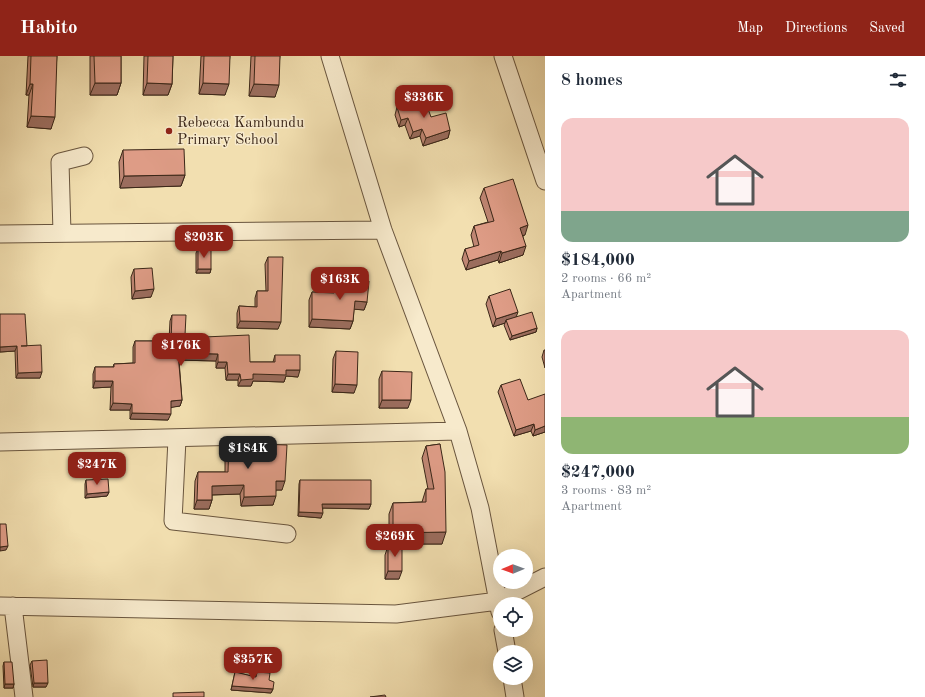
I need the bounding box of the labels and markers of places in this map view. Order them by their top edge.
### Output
pin: $336K [396,85,452,119]
place label: Rebecca Kambundu Primary School [177,116,304,148]
marker: Rebecca Kambundu Primary School [164,126,174,136]
pin: $203K [176,225,232,259]
pin: $163K [312,267,368,301]
pin: $176K [153,333,209,367]
pin: $184K [220,436,276,470]
pin: $247K [69,452,125,486]
pin: $269K [367,524,423,558]
pin: $357K [225,647,281,681]

